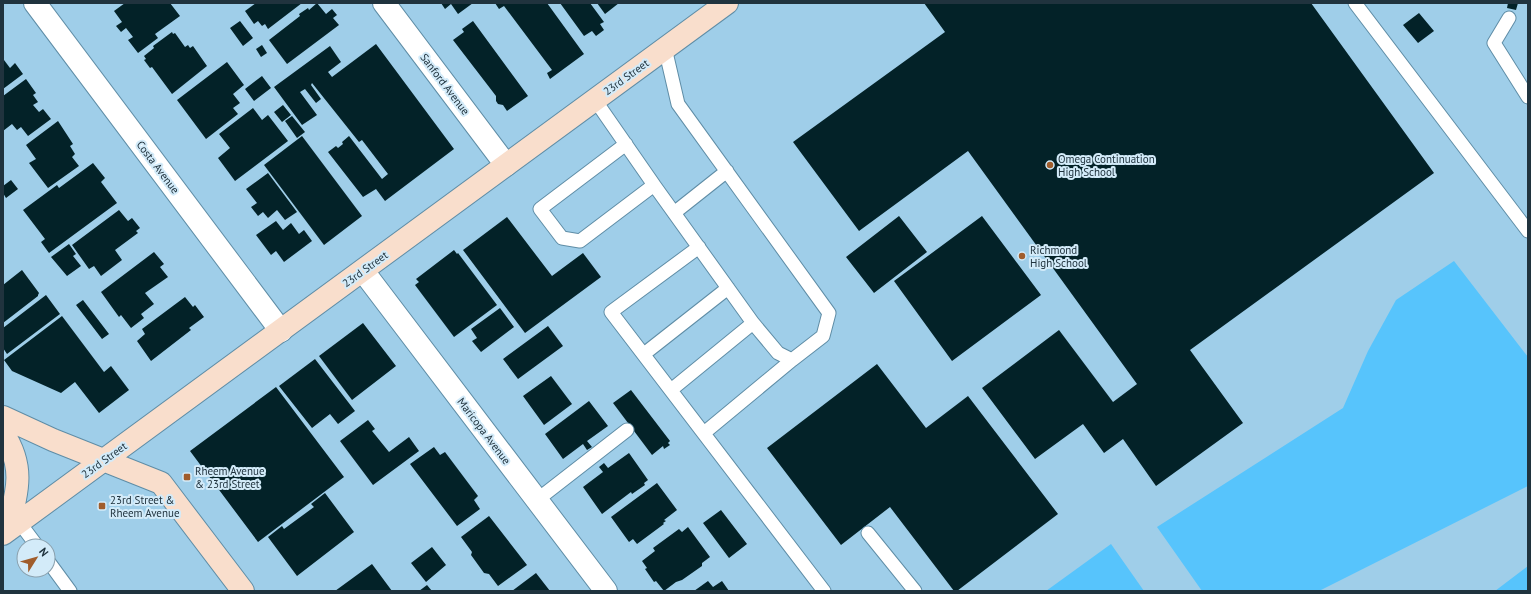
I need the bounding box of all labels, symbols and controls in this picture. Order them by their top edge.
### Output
street label: Sanford Avenue [417,51,473,118]
street label: 23rd Street [601,56,652,98]
street label: Costa Avenue [134,138,183,197]
place label: Omega Continuation High School [1058,152,1155,179]
marker: Omega Continuation High School [1045,160,1055,170]
place label: Richmond High School [1030,243,1088,270]
street label: 23rd Street [340,248,391,290]
marker: Richmond High School [1017,251,1027,261]
street label: Maricopa Avenue [454,395,514,467]
street label: 23rd Street [79,439,130,481]
place label: Rheem Avenue & 23rd Street [195,464,265,491]
marker: Rheem Avenue & 23rd Street [182,472,192,482]
place label: 23rd Street & Rheem Avenue [110,493,180,520]
marker: 23rd Street & Rheem Avenue [97,501,107,511]
north arrow [16,538,56,578]
text: N [36,545,52,559]

